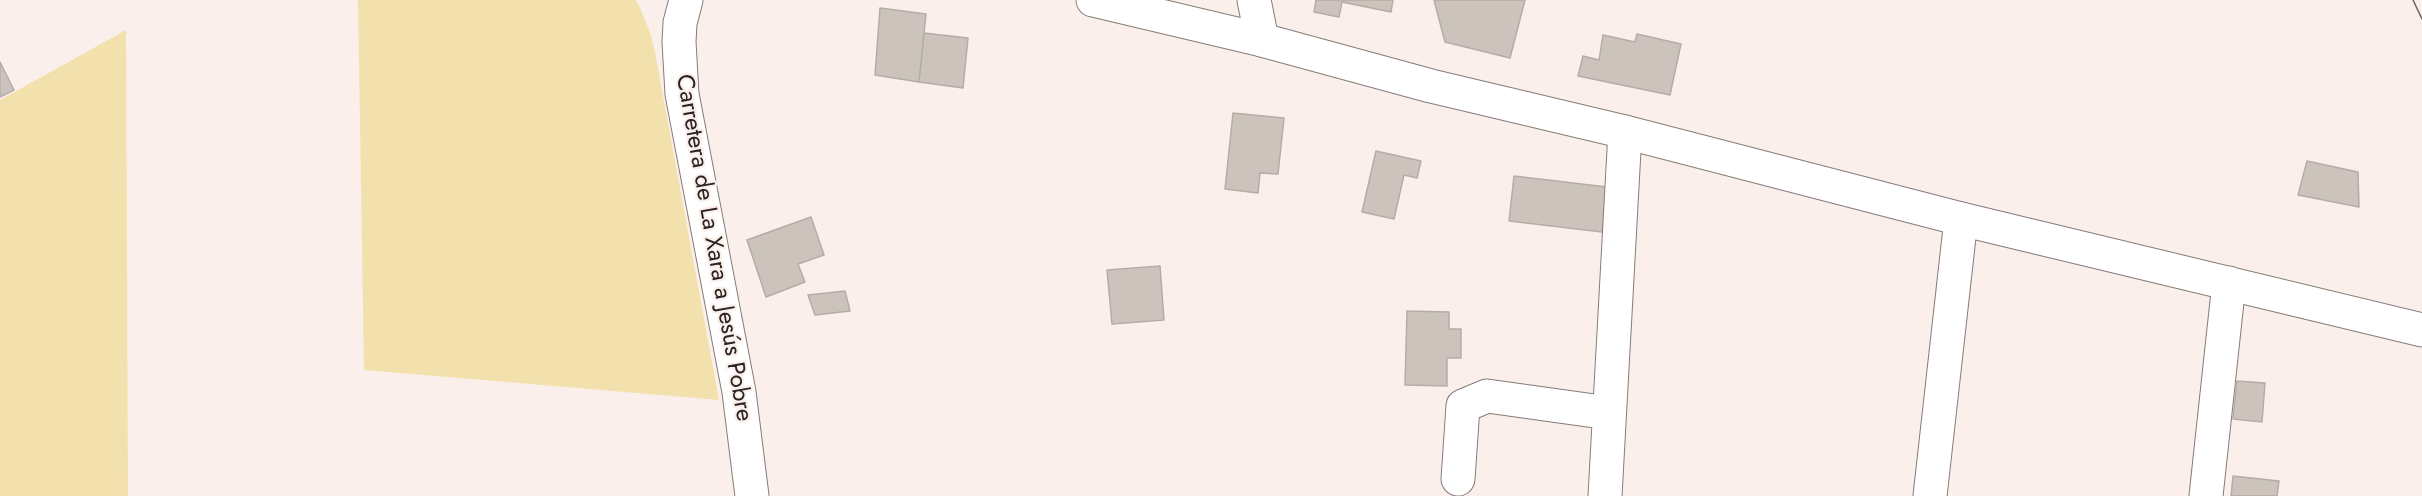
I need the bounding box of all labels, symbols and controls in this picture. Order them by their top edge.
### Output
street label: Carretera de La Xara a Jesús Pobre [668,72,758,424]

